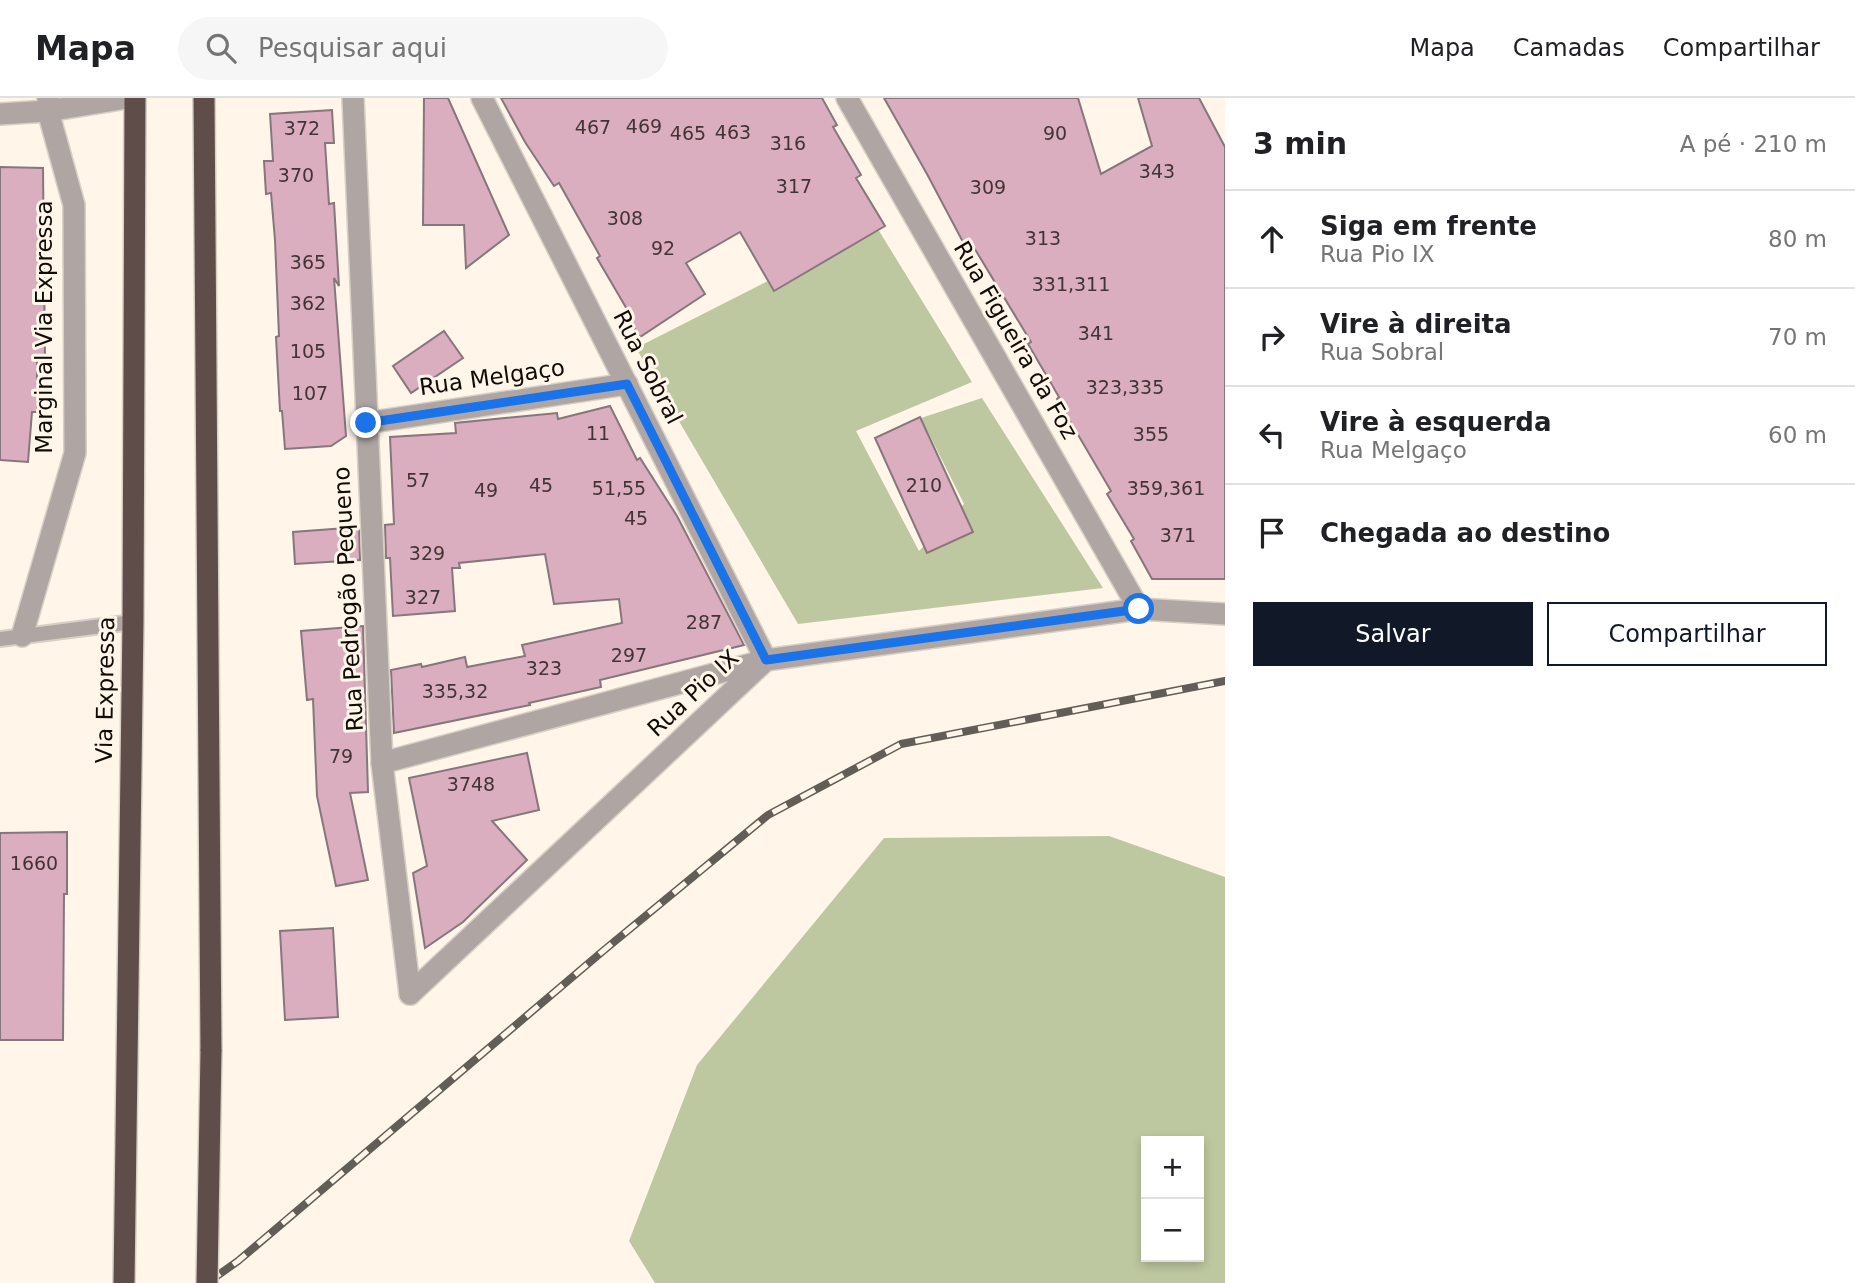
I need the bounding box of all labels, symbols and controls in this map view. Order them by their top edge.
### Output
search box [178,17,668,80]
text: Mapa [35,29,136,68]
icon: search [202,29,240,67]
text: Pesquisar aqui [258,33,447,63]
text: Mapa [1409,34,1475,62]
text: Camadas [1513,34,1625,62]
text: Compartilhar [1663,34,1820,62]
house number: 469 [626,115,662,137]
house number: 467 [575,116,611,138]
house number: 372 [284,117,320,139]
house number: 463 [715,121,751,143]
house number: 465 [670,122,706,144]
house number: 90 [1043,122,1067,144]
text: 3 min [1253,126,1347,161]
text: A pé · 210 m [1680,131,1827,157]
house number: 316 [770,132,806,154]
house number: 343 [1139,160,1175,182]
house number: 370 [278,164,314,186]
house number: 317 [776,175,812,197]
house number: 309 [970,176,1006,198]
street label: Marginal Via Expressa [31,200,57,454]
house number: 308 [607,207,643,229]
text: Siga em frente [1320,211,1537,241]
icon: ahead [1253,220,1291,258]
text: 80 m [1768,226,1827,252]
house number: 313 [1025,227,1061,249]
street label: Rua Figueira da Foz [949,236,1083,444]
house number: 92 [651,237,675,259]
text: Rua Pio IX [1320,241,1435,267]
house number: 365 [290,251,326,273]
house number: 331,311 [1032,273,1110,295]
house number: 362 [290,292,326,314]
street label: Rua Sobral [608,306,688,428]
text: Vire à direita [1320,309,1512,339]
icon: right [1253,318,1291,356]
house number: 341 [1078,322,1114,344]
text: 70 m [1768,324,1827,350]
text: Rua Sobral [1320,339,1444,365]
house number: 105 [290,340,326,362]
street label: Rua Melgaço [418,354,566,400]
house number: 323,335 [1086,376,1164,398]
house number: 107 [292,382,328,404]
route end [350,407,381,438]
text: Vire à esquerda [1320,407,1552,437]
icon: left [1253,416,1291,454]
house number: 11 [586,422,610,444]
text: 60 m [1768,422,1827,448]
house number: 355 [1133,423,1169,445]
text: Rua Melgaço [1320,437,1467,463]
street label: Rua Pedrogão Pequeno [328,466,368,732]
house number: 57 [406,469,430,491]
house number: 45 [529,474,553,496]
house number: 210 [906,474,942,496]
house number: 51,55 [592,477,646,499]
house number: 359,361 [1127,477,1205,499]
house number: 49 [474,479,498,501]
house number: 45 [624,507,648,529]
icon: arrive [1253,514,1291,552]
text: Chegada ao destino [1320,518,1610,548]
house number: 371 [1160,524,1196,546]
house number: 329 [409,542,445,564]
house number: 327 [405,586,441,608]
route start [1123,593,1154,624]
button: Salvar [1253,602,1533,666]
button: Compartilhar [1547,602,1827,666]
house number: 287 [686,611,722,633]
street label: Via Expressa [91,616,119,764]
house number: 297 [611,644,647,666]
street label: Rua Pio IX [642,644,744,742]
house number: 323 [526,657,562,679]
house number: 335,32 [422,680,488,702]
house number: 79 [329,745,353,767]
house number: 3748 [447,773,495,795]
house number: 1660 [10,852,58,874]
map controls [1141,1136,1204,1262]
button: + [1141,1136,1204,1199]
button: − [1141,1199,1204,1262]

